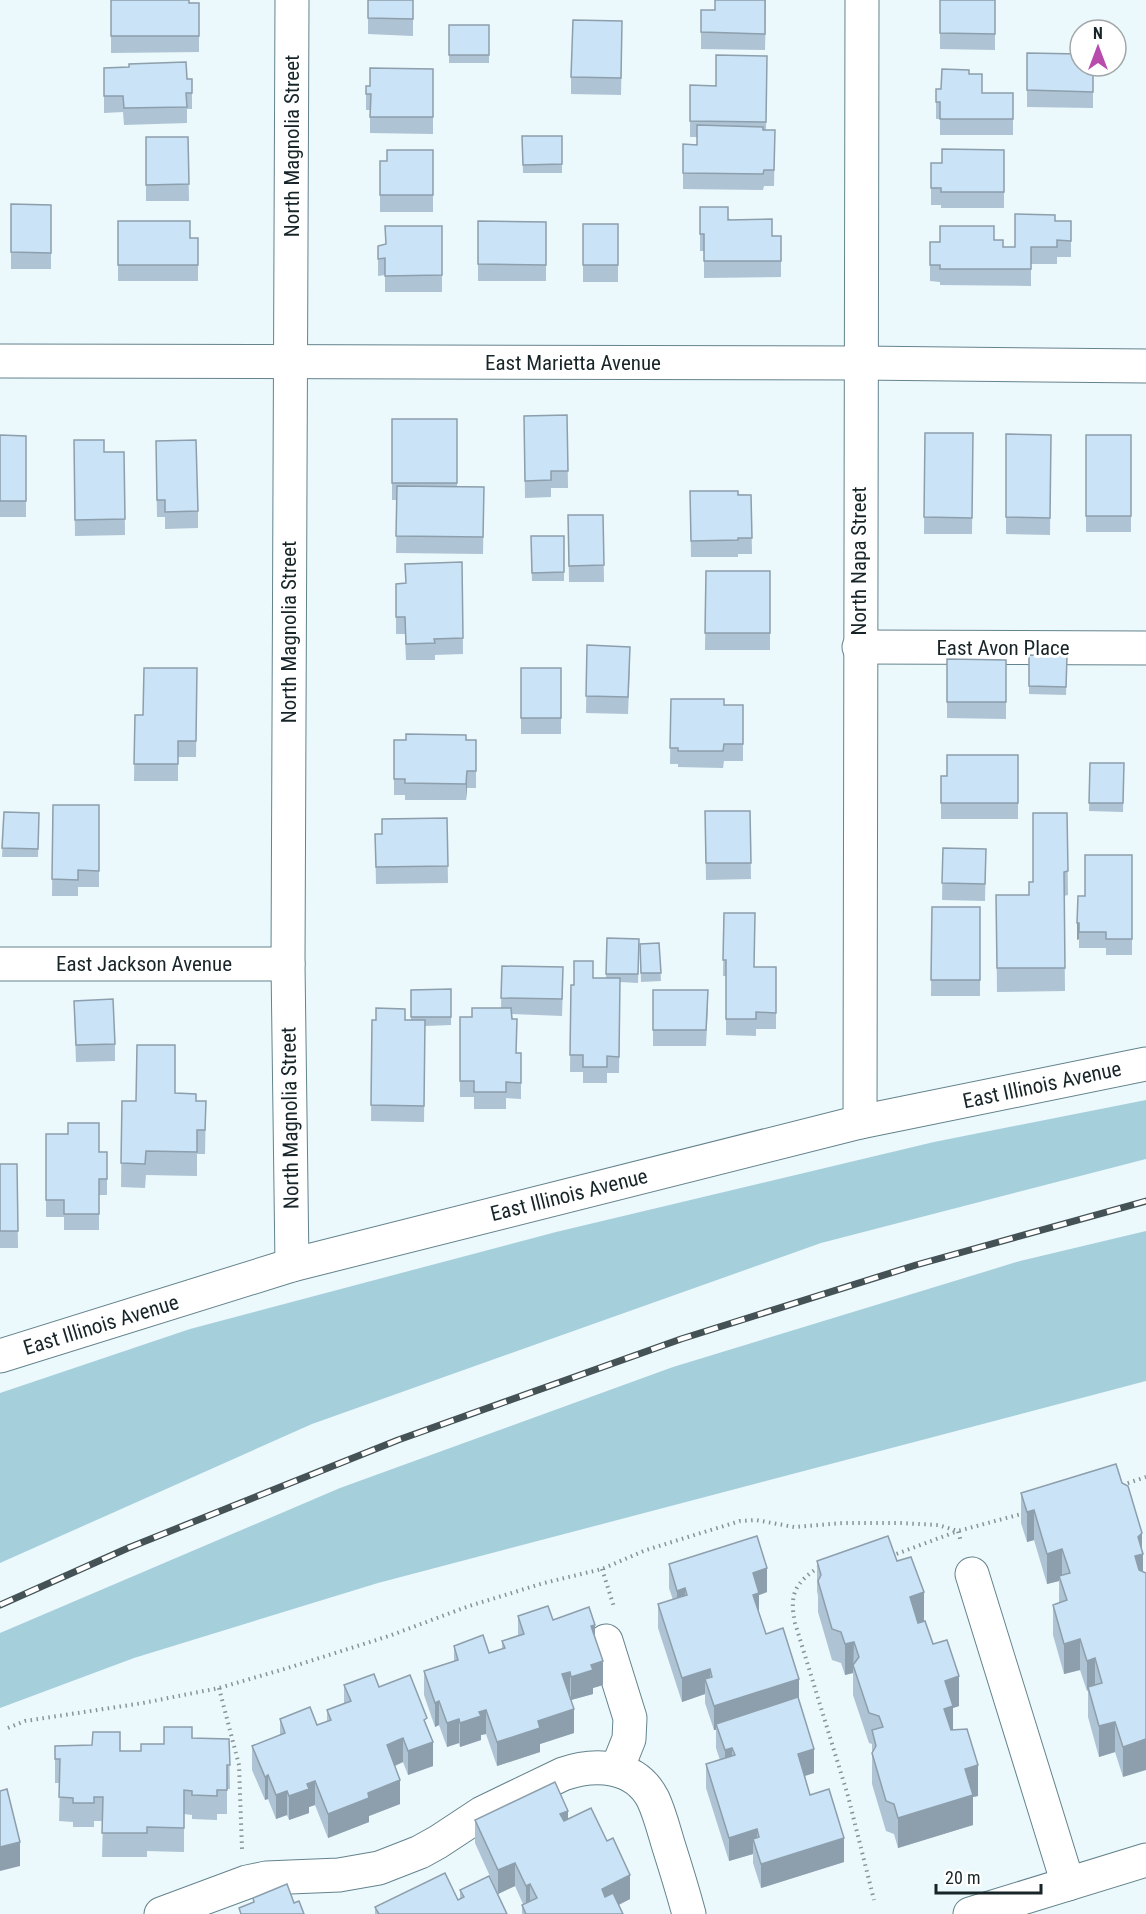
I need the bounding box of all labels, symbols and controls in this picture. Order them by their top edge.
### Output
north arrow [1068,18,1128,78]
text: N [1093,24,1103,43]
street label: North Magnolia Street [280,55,304,237]
street label: East Marietta Avenue [485,351,661,375]
street label: North Napa Street [847,486,871,636]
street label: North Magnolia Street [277,541,301,723]
street label: East Avon Place [936,636,1070,660]
street label: East Jackson Avenue [56,952,232,976]
street label: North Magnolia Street [276,1027,304,1209]
street label: East Illinois Avenue [961,1056,1123,1113]
street label: East Illinois Avenue [488,1164,650,1226]
street label: East Illinois Avenue [20,1290,182,1360]
scale bar [936,1857,1041,1895]
text: 20 m [945,1867,980,1888]

